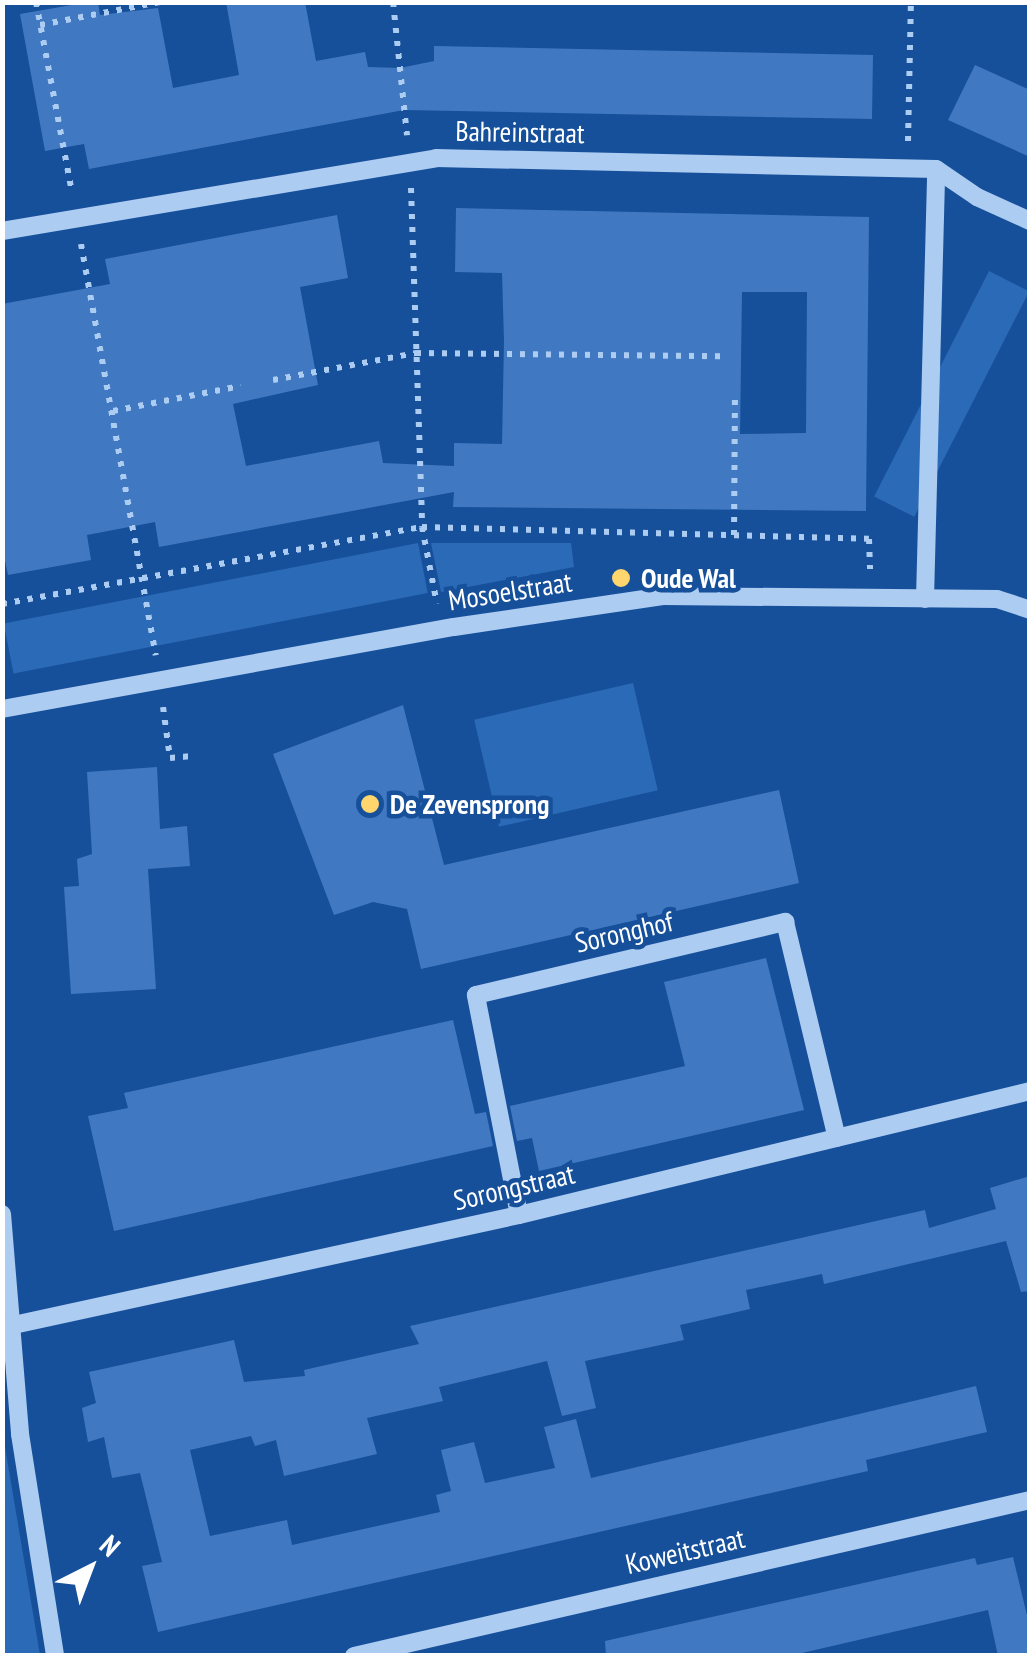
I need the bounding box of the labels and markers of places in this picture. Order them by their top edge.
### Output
place label: Oude Wal [641,561,736,595]
marker: Oude Wal [610,567,632,589]
place label: De Zevensprong [390,787,550,821]
marker: De Zevensprong [359,793,381,815]

